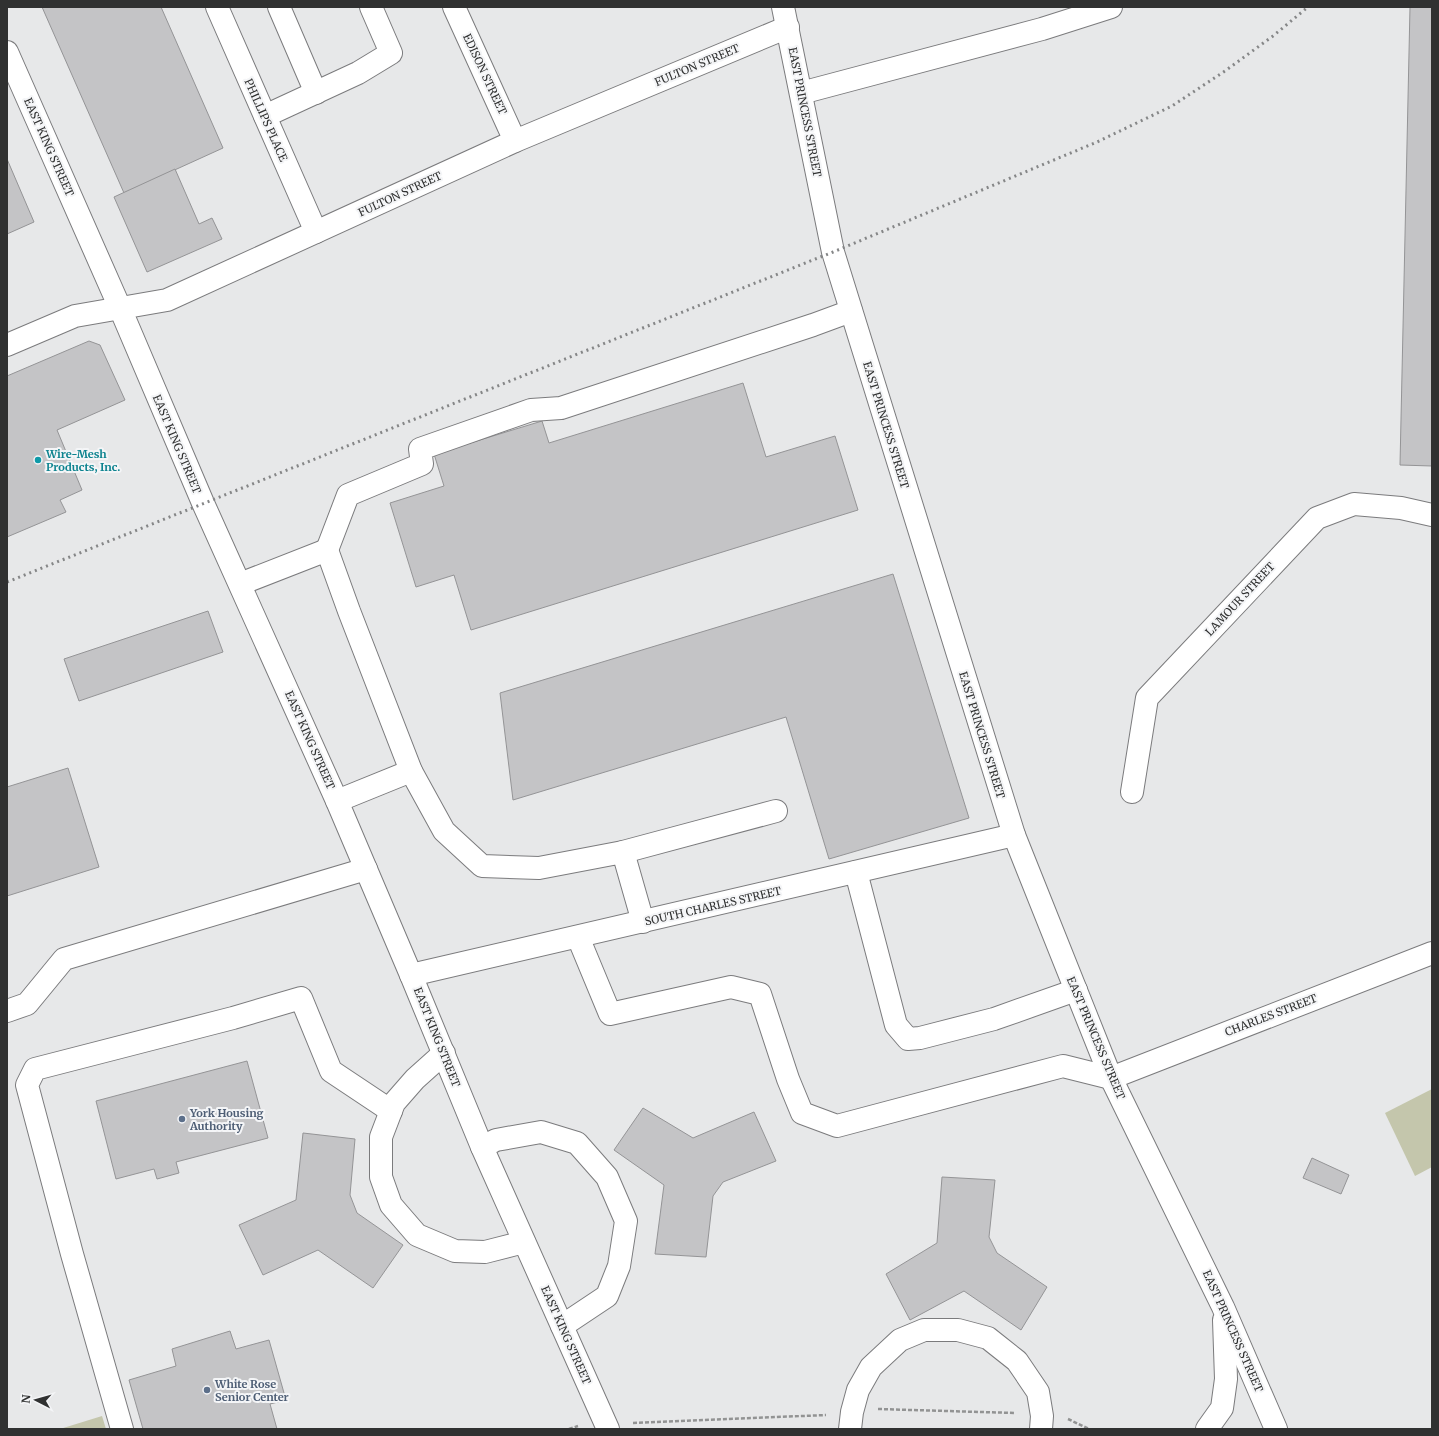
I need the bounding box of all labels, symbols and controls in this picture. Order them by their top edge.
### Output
street label: EDISON STREET [460,31,510,117]
street label: FULTON STREET [653,41,742,89]
street label: EAST PRINCESS STREET [786,46,825,178]
street label: PHILLIPS PLACE [241,76,291,164]
street label: EAST KING STREET [21,96,77,199]
street label: FULTON STREET [356,168,444,220]
street label: EAST PRINCESS STREET [860,360,912,490]
street label: EAST KING STREET [150,392,204,496]
place label: Wire-Mesh Products, Inc. [45,447,120,474]
marker: Wire-Mesh Products, Inc. [33,455,43,465]
street label: LAMOUR STREET [1202,559,1278,639]
street label: EAST PRINCESS STREET [956,670,1008,800]
street label: EAST KING STREET [282,689,338,792]
street label: SOUTH CHARLES STREET [643,883,783,929]
street label: EAST PRINCESS STREET [1064,975,1128,1102]
street label: EAST KING STREET [411,985,464,1089]
street label: CHARLES STREET [1223,991,1319,1039]
place label: York Housing Authority [189,1106,264,1133]
marker: York Housing Authority [177,1114,187,1124]
street label: EAST PRINCESS STREET [1200,1268,1266,1394]
street label: EAST KING STREET [538,1284,594,1387]
place label: White Rose Senior Center [214,1377,289,1404]
north arrow [16,1380,56,1420]
marker: White Rose Senior Center [202,1385,212,1395]
text: N [19,1394,34,1404]

